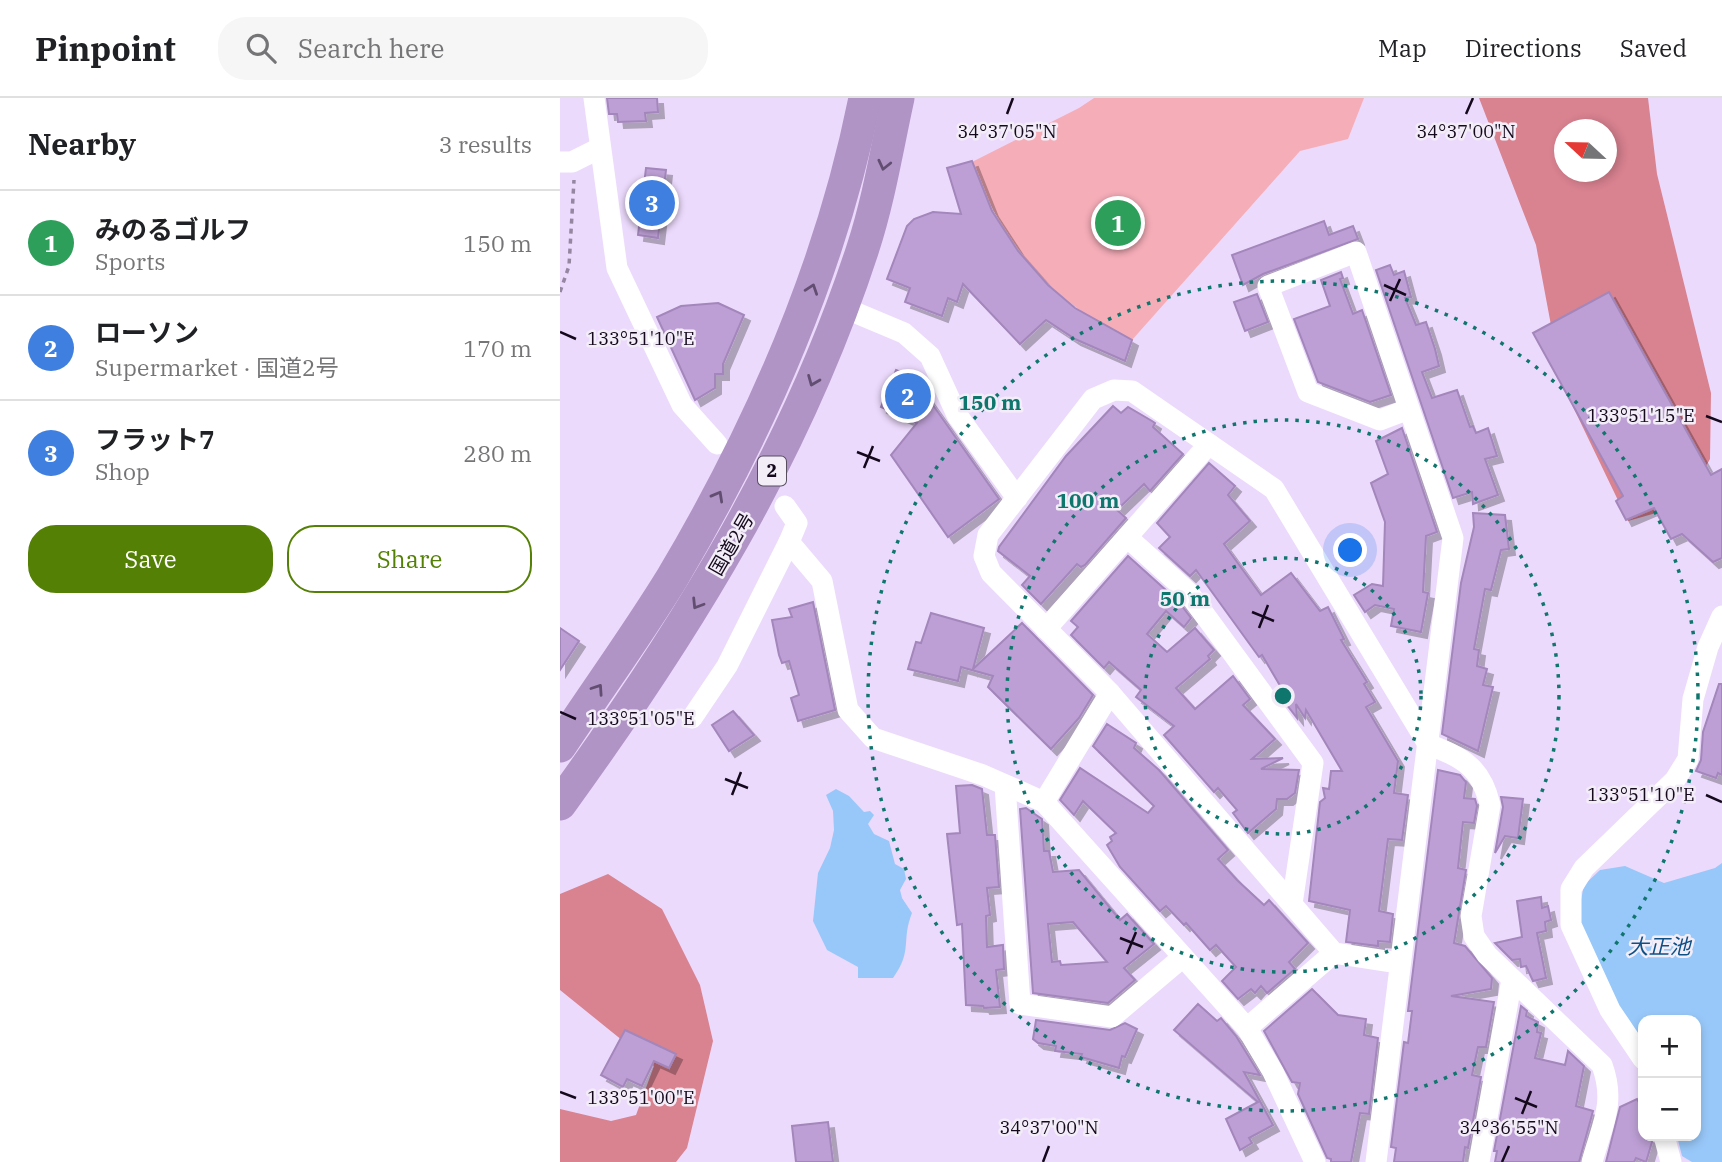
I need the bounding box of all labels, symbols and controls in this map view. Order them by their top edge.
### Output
search box [218,17,708,80]
text: Pinpoint [35,27,176,70]
icon: search [242,29,280,67]
text: Search here [298,31,444,65]
text: Map [1378,32,1427,64]
text: Directions [1465,32,1582,64]
text: Saved [1620,32,1687,64]
north arrow [1554,119,1617,182]
text: 34°37'05"N [958,120,1057,143]
text: 34°37'00"N [1417,120,1516,143]
text: Nearby [28,124,136,163]
text: 3 results [439,129,532,159]
one-way arrow [877,159,892,171]
pin: 3 [629,177,675,229]
pin: 1 [1095,197,1141,249]
text: みのるゴルフ [95,212,251,246]
text: 1 [44,228,58,258]
text: 150 m [463,228,532,258]
text: Sports [95,246,165,276]
one-way arrow [804,284,818,296]
text: ローソン [95,315,199,349]
text: 133°51'10"E [587,327,695,350]
text: 2 [44,333,58,363]
text: 170 m [463,333,532,363]
text: Supermarket · 国道2号 [95,352,339,382]
pin: 2 [885,370,931,422]
one-way arrow [808,374,822,386]
text: 150 m [958,388,1022,416]
text: 133°51'15"E [1587,404,1695,427]
text: フラット7 [95,422,215,456]
text: 3 [44,438,58,468]
text: 280 m [463,438,532,468]
text: Shop [95,456,150,486]
road number: 2 [758,456,786,486]
text: 100 m [1056,486,1120,514]
one-way arrow [710,491,723,503]
street label: 国道2号 [704,508,758,580]
button: Save [28,525,273,593]
button: Share [287,525,532,593]
your location [1333,533,1367,567]
text: 50 m [1160,584,1210,612]
one-way arrow [692,596,705,609]
one-way arrow [590,684,602,697]
centre of rings [1271,684,1295,708]
text: 133°51'05"E [587,707,695,730]
text: 133°51'10"E [1587,783,1695,806]
water label: 大正池 [1628,932,1692,960]
map controls [1638,1015,1701,1141]
button: + [1638,1015,1701,1078]
button: − [1638,1078,1701,1141]
text: 133°51'00"E [587,1086,695,1109]
text: 34°37'00"N [1000,1116,1099,1139]
text: 34°36'55"N [1460,1116,1559,1139]

